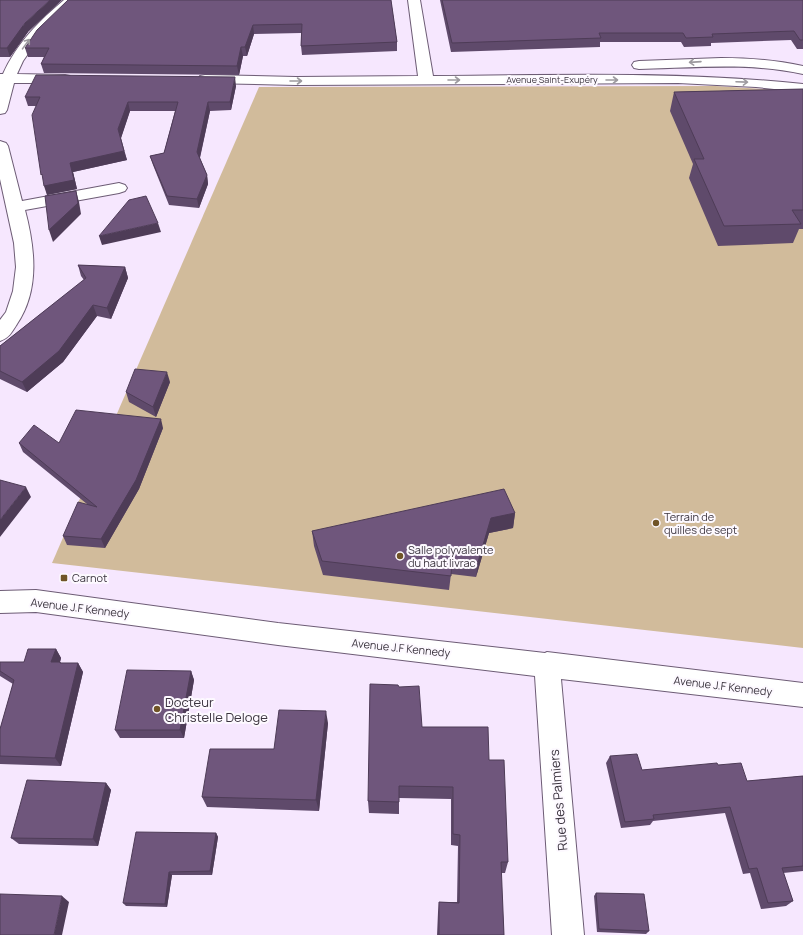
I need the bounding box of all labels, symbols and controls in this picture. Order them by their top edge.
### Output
one-way arrow [21,39,30,50]
one-way arrow [689,59,702,66]
street label: Avenue Saint-Exupéry [506,73,598,86]
one-way arrow [447,76,460,84]
one-way arrow [605,76,618,84]
one-way arrow [289,77,302,85]
one-way arrow [735,78,748,86]
place label: Terrain de quilles de sept [664,509,737,537]
marker: Terrain de quilles de sept [651,518,661,528]
place label: Salle polyvalente du haut livrac [408,542,494,570]
marker: Salle polyvalente du haut livrac [395,551,405,561]
place label: Carnot [72,570,107,585]
marker: Carnot [59,573,69,583]
street label: Avenue J.F Kennedy [30,594,130,621]
street label: Avenue J.F Kennedy [351,635,451,660]
street label: Avenue J.F Kennedy [673,672,773,699]
place label: Docteur Christelle Deloge [165,693,268,726]
marker: Docteur Christelle Deloge [152,704,162,714]
street label: Rue des Palmiers [545,748,571,851]

